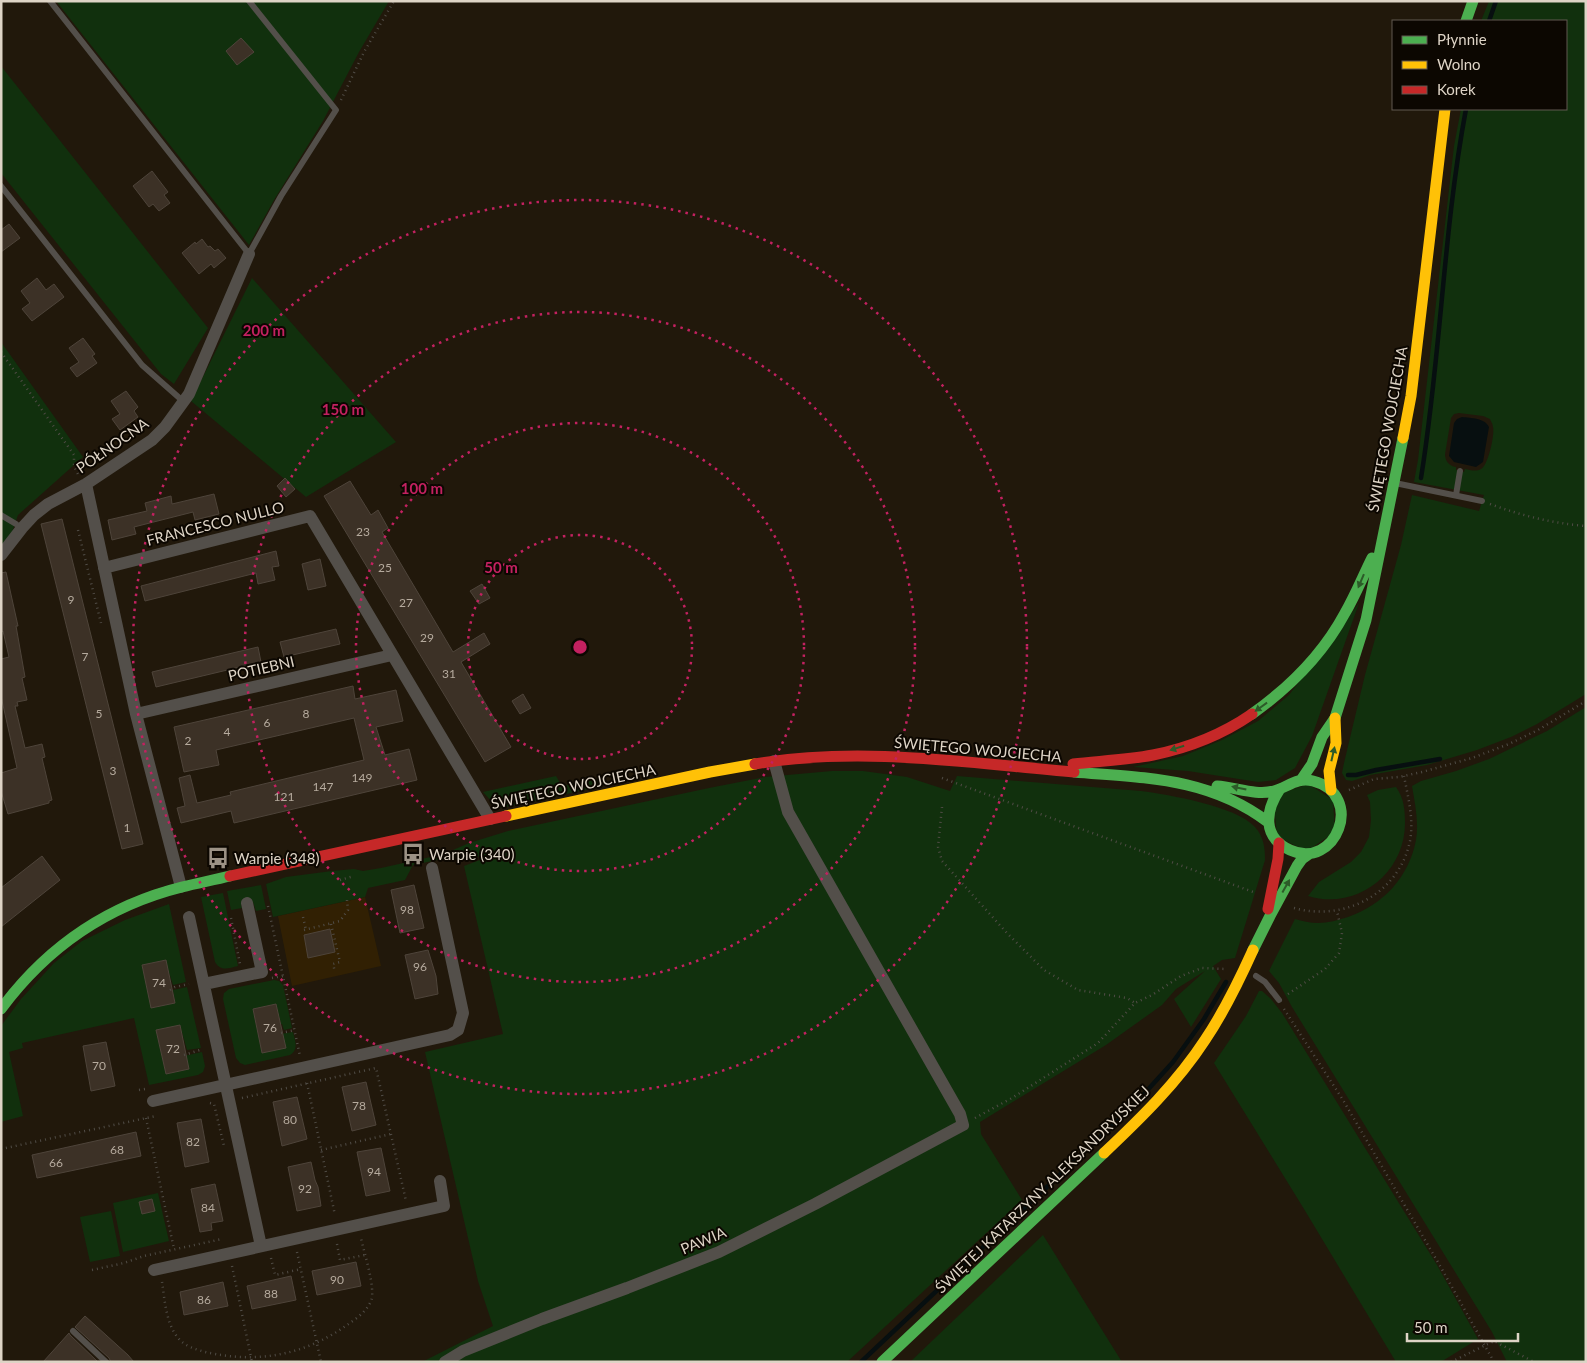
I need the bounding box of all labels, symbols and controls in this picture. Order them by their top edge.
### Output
legend [1392,20,1567,110]
text: Płynnie [1437,30,1487,48]
text: Wolno [1437,55,1481,73]
text: Korek [1437,80,1476,98]
text: 200 m [243,321,285,339]
street label: ŚWIĘTEGO WOJCIECHA [1364,344,1411,513]
text: 150 m [322,400,364,418]
street label: PÓŁNOCNA [72,413,152,476]
text: 100 m [401,479,443,497]
street label: FRANCESCO NULLO [144,497,286,549]
house number: 23 [356,524,370,539]
text: 50 m [484,558,518,576]
house number: 25 [378,560,392,575]
one-way arrow [1356,574,1364,588]
house number: 9 [68,592,75,607]
house number: 27 [399,595,413,610]
house number: 29 [420,630,434,645]
centre of rings [571,638,589,656]
house number: 7 [82,649,89,664]
street label: POTIEBNI [226,652,296,684]
house number: 31 [442,666,456,681]
one-way arrow [1254,702,1268,712]
house number: 5 [96,706,103,721]
house number: 8 [303,706,310,721]
house number: 6 [264,715,271,730]
house number: 4 [224,724,231,739]
house number: 2 [185,733,192,748]
street label: ŚWIĘTEGO WOJCIECHA [894,733,1063,765]
one-way arrow [1170,745,1185,753]
one-way arrow [1329,747,1337,762]
street label: ŚWIĘTEGO WOJCIECHA [489,760,658,812]
house number: 3 [110,763,117,778]
house number: 149 [352,770,372,785]
house number: 147 [313,779,333,794]
one-way arrow [1231,784,1247,792]
house number: 121 [274,789,294,804]
house number: 1 [124,820,131,835]
bus stop icon: Warpie (340) [400,841,426,867]
bus stop icon: Warpie (348) [205,845,231,871]
place label: Warpie (340) [429,845,514,863]
place label: Warpie (348) [234,849,319,867]
one-way arrow [1282,879,1290,894]
house number: 98 [400,902,414,917]
house number: 96 [413,959,427,974]
house number: 74 [152,975,166,990]
house number: 76 [263,1020,277,1035]
house number: 72 [166,1041,180,1056]
house number: 70 [92,1058,106,1073]
street label: ŚWIĘTEJ KATARZYNY ALEKSANDRYJSKIEJ [931,1082,1153,1296]
house number: 78 [352,1098,366,1113]
house number: 80 [283,1112,297,1127]
house number: 82 [186,1134,200,1149]
house number: 68 [110,1142,124,1157]
house number: 66 [49,1155,63,1170]
house number: 94 [367,1164,381,1179]
house number: 92 [298,1181,312,1196]
house number: 84 [201,1200,215,1215]
street label: PAWIA [678,1222,729,1258]
house number: 90 [330,1272,344,1287]
house number: 88 [264,1286,278,1301]
house number: 86 [197,1292,211,1307]
scale bar [1407,1310,1518,1342]
text: 50 m [1414,1318,1448,1336]

